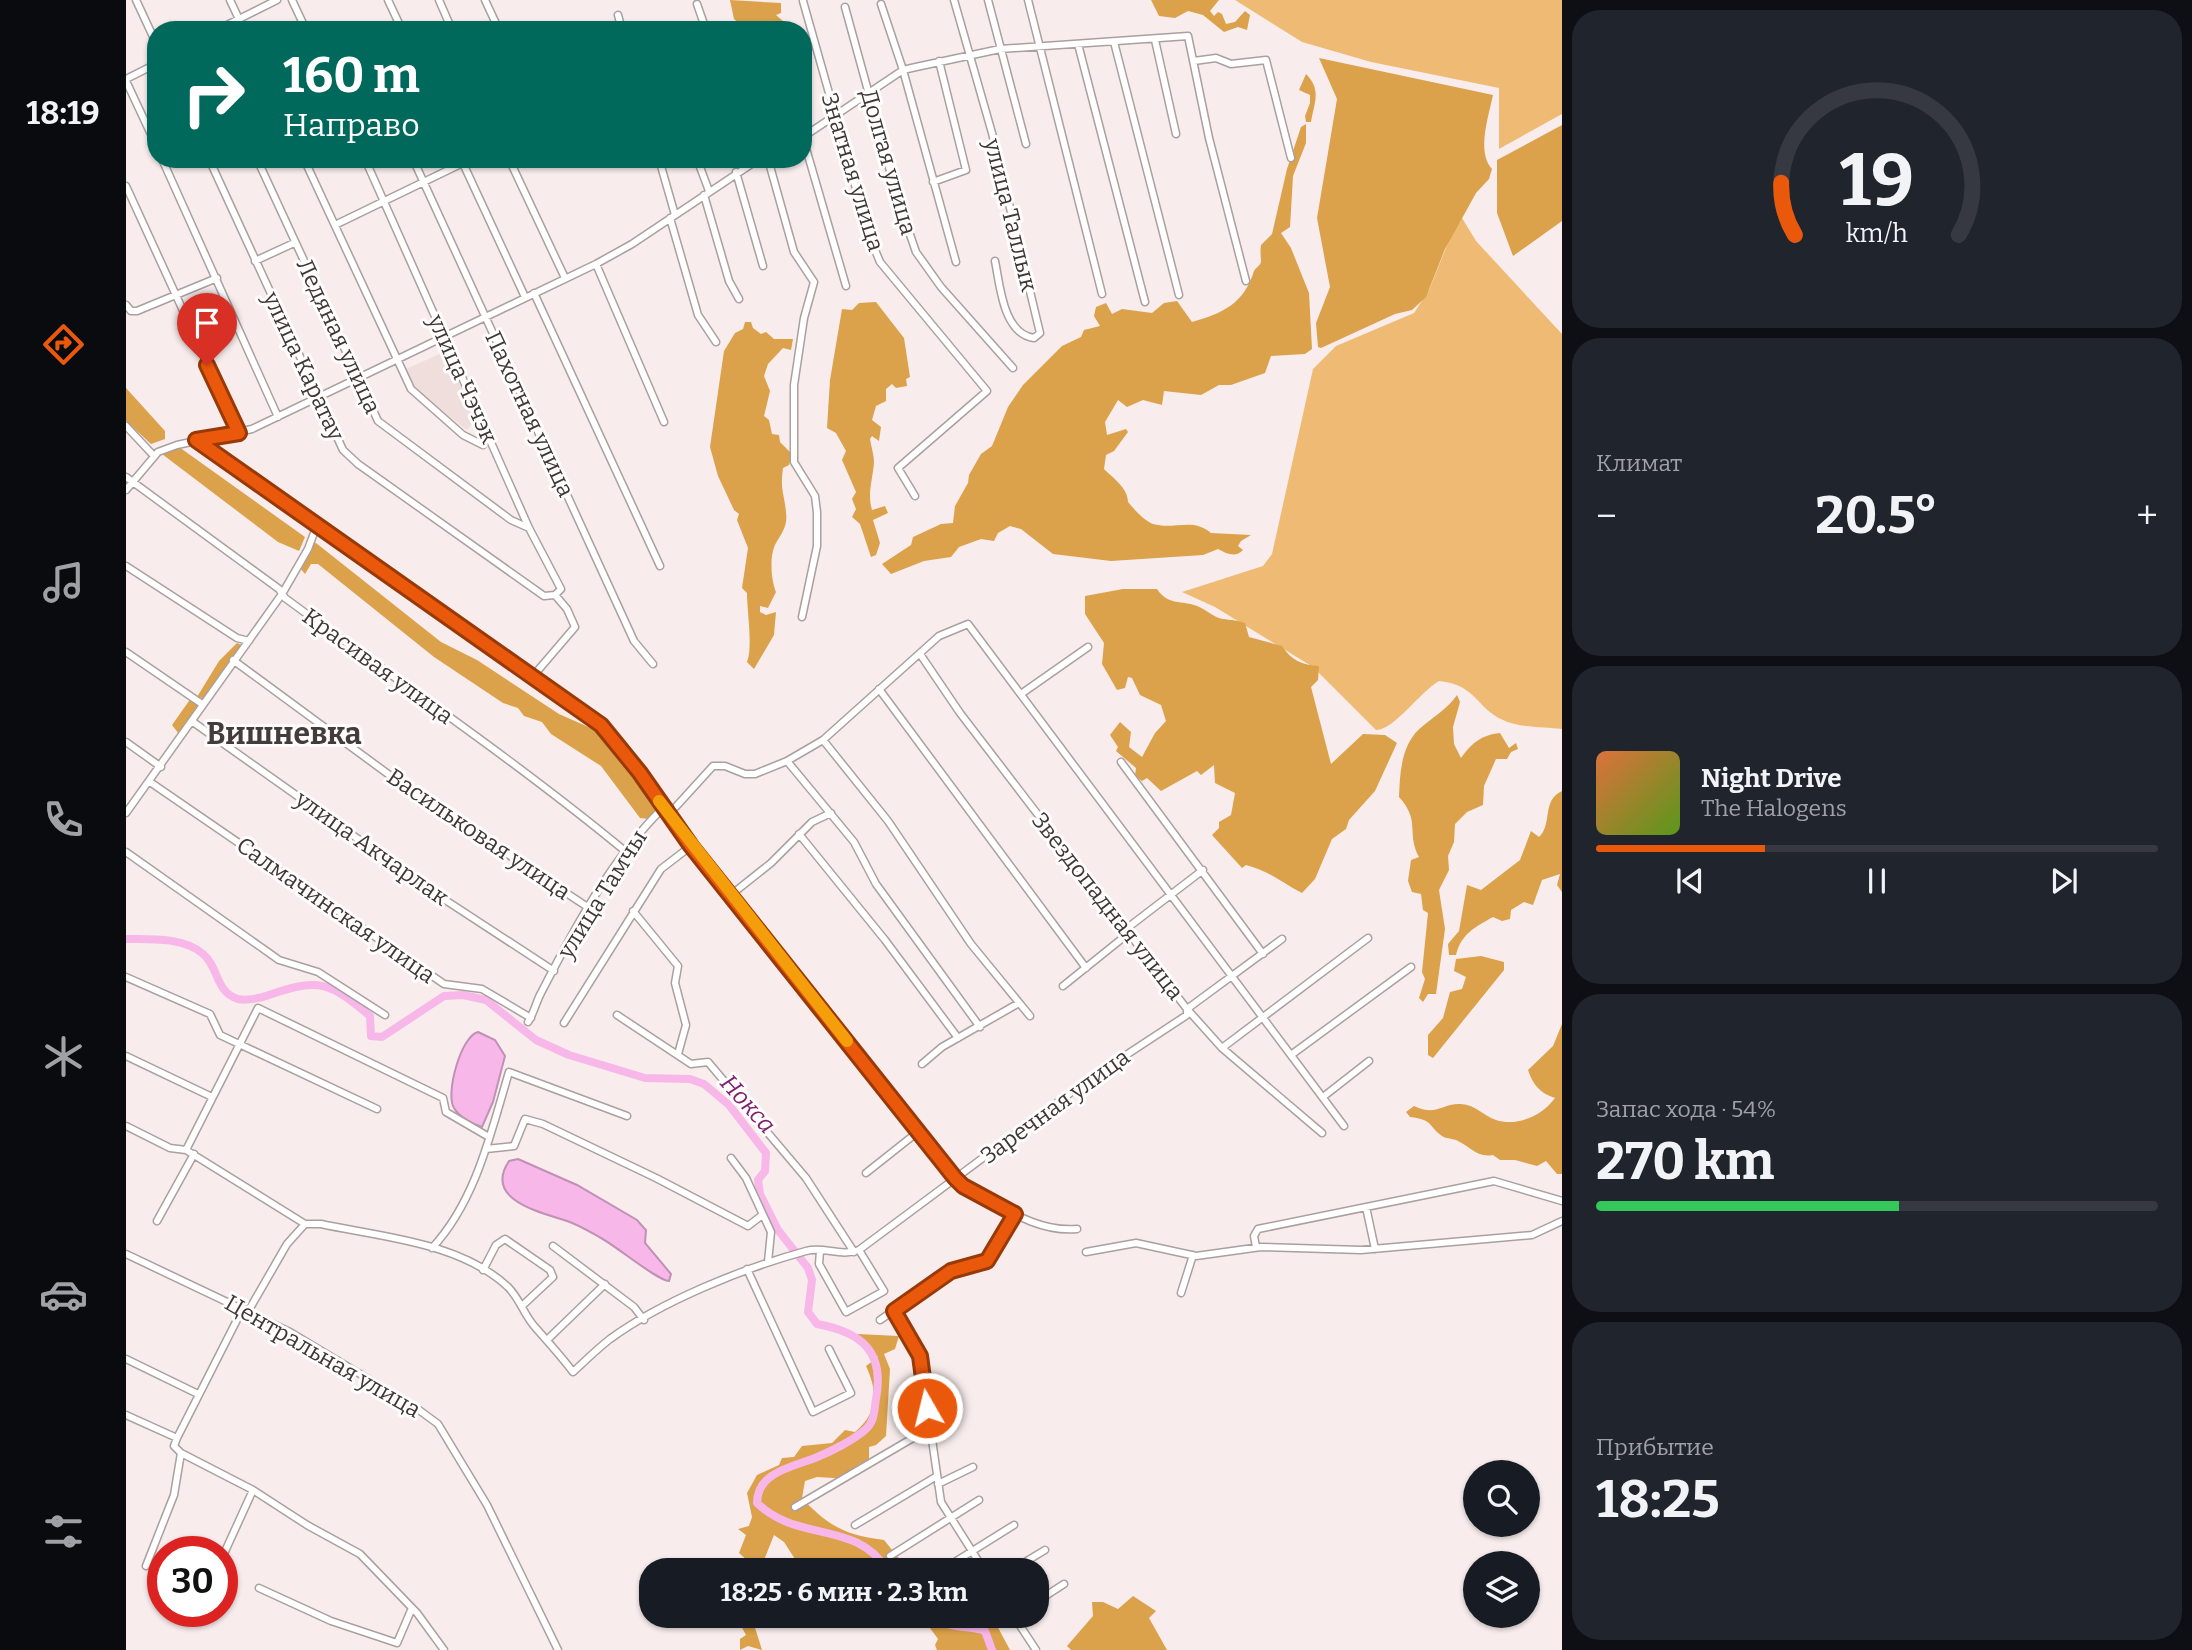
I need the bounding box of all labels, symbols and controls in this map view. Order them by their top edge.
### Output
text: 160 m [283,46,420,105]
icon: right [168,49,259,140]
street label: Долгая улица [855,86,923,238]
street label: Знатная улица [816,89,891,255]
text: 18:19 [26,94,100,132]
text: Направо [283,106,420,144]
street label: улица Таллык [978,135,1044,295]
text: 19 [1840,137,1914,224]
text: km/h [1846,219,1908,249]
street label: Ледяная улица [291,254,387,418]
street label: улица Каратау [257,286,351,446]
pin [177,293,237,365]
icon: arrive [188,304,226,342]
street label: улица Чэчэк [422,309,504,448]
icon: directions [39,320,88,369]
street label: Пахотная улица [479,327,581,502]
text: Климат [1596,449,1682,477]
text: 20.5° [1815,484,1938,547]
text: − [1596,493,1617,539]
text: + [2136,493,2158,539]
icon: music [39,558,88,607]
street label: Красивая улица [297,602,459,730]
district label: Вишневка [206,716,362,752]
street label: Васильковая улица [382,762,576,906]
text: Night Drive [1701,763,1842,794]
street label: улица Акчарлак [289,784,454,912]
text: The Halogens [1701,794,1847,822]
icon: phone [39,795,88,844]
street label: Звездопадная улица [1026,807,1190,1006]
street label: улица Тамчы [551,824,653,964]
street label: Салмачинская улица [231,831,441,989]
icon: previous [1671,862,1709,900]
icon: pause [1858,862,1896,900]
icon: next [2045,862,2083,900]
icon: climate [39,1032,88,1081]
street label: Заречная улица [975,1042,1135,1170]
water label: Нокса [714,1069,782,1139]
text: Запас хода · 54% [1596,1095,1776,1123]
text: 270 km [1596,1130,1774,1193]
icon: car [39,1270,88,1319]
street label: Центральная улица [220,1289,426,1424]
position arrow [890,1371,964,1445]
text: Прибытие [1596,1433,1714,1461]
map controls [1463,1460,1540,1628]
button: search [1463,1460,1540,1537]
text: 18:25 [1596,1468,1720,1531]
icon: filters [39,1507,88,1556]
speed limit sign: 30 [147,1536,238,1627]
button: layers [1463,1551,1540,1628]
text: 18:25 · 6 мин · 2.3 km [720,1577,968,1608]

